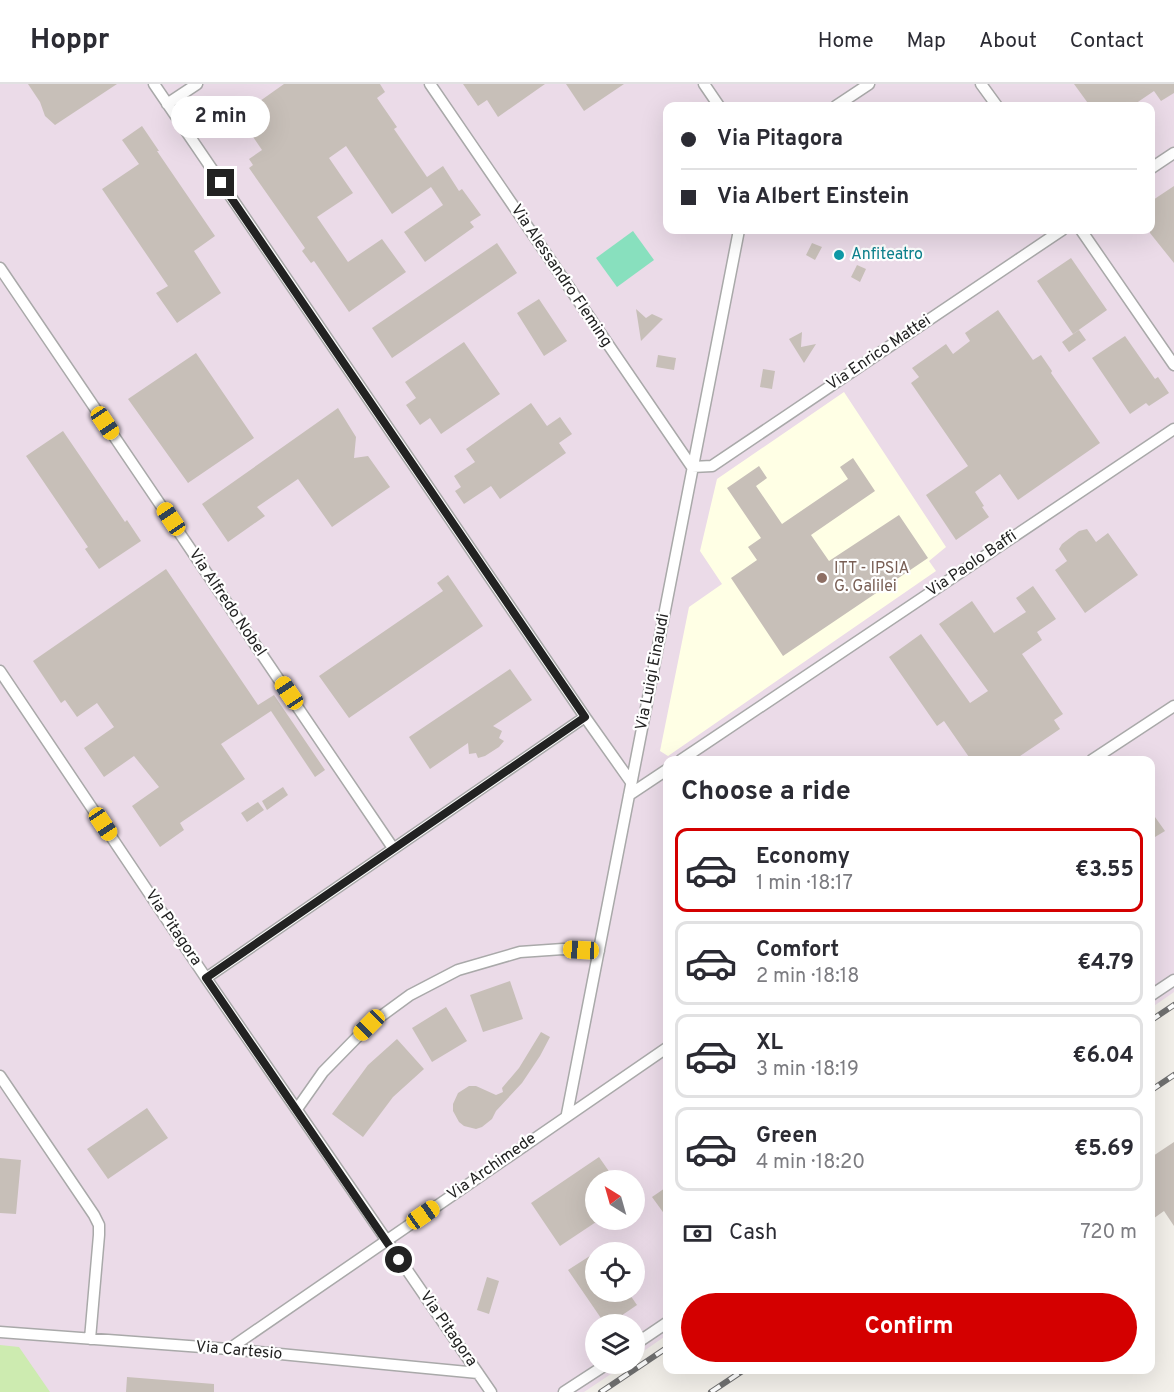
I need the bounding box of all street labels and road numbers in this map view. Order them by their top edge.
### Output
street label: Via Alessandro Fleming [506,201,616,351]
street label: Via Enrico Mattei [823,311,935,395]
street label: Via Paolo Baffi [923,526,1021,602]
street label: Via Alfredo Nobel [184,546,270,660]
street label: Via Luigi Einaudi [632,612,674,732]
street label: Via Pitagora [140,886,206,970]
street label: Via Archimede [444,1129,540,1205]
street label: Via Pitagora [415,1287,481,1371]
street label: Via Cartesio [195,1337,283,1365]

